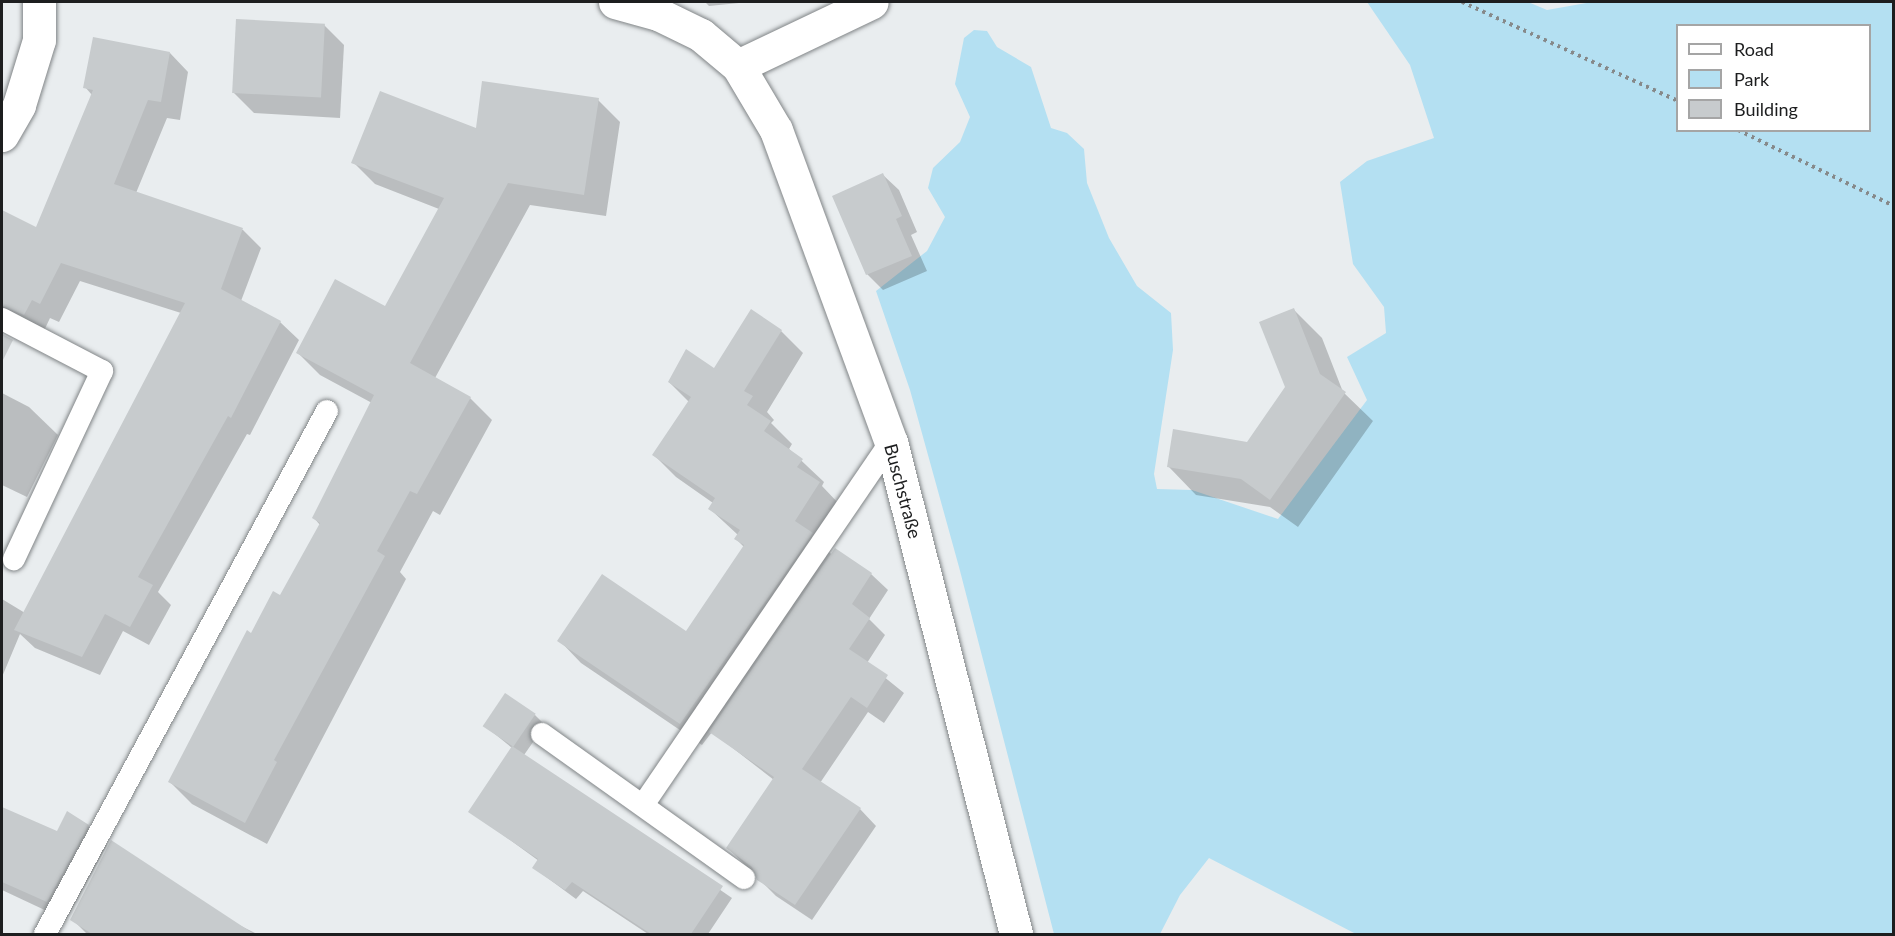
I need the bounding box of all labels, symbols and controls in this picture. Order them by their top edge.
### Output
legend [1676,24,1871,132]
text: Road [1734,38,1774,60]
text: Park [1734,68,1769,90]
text: Building [1734,98,1798,120]
street label: Buschstraße [880,441,926,541]

